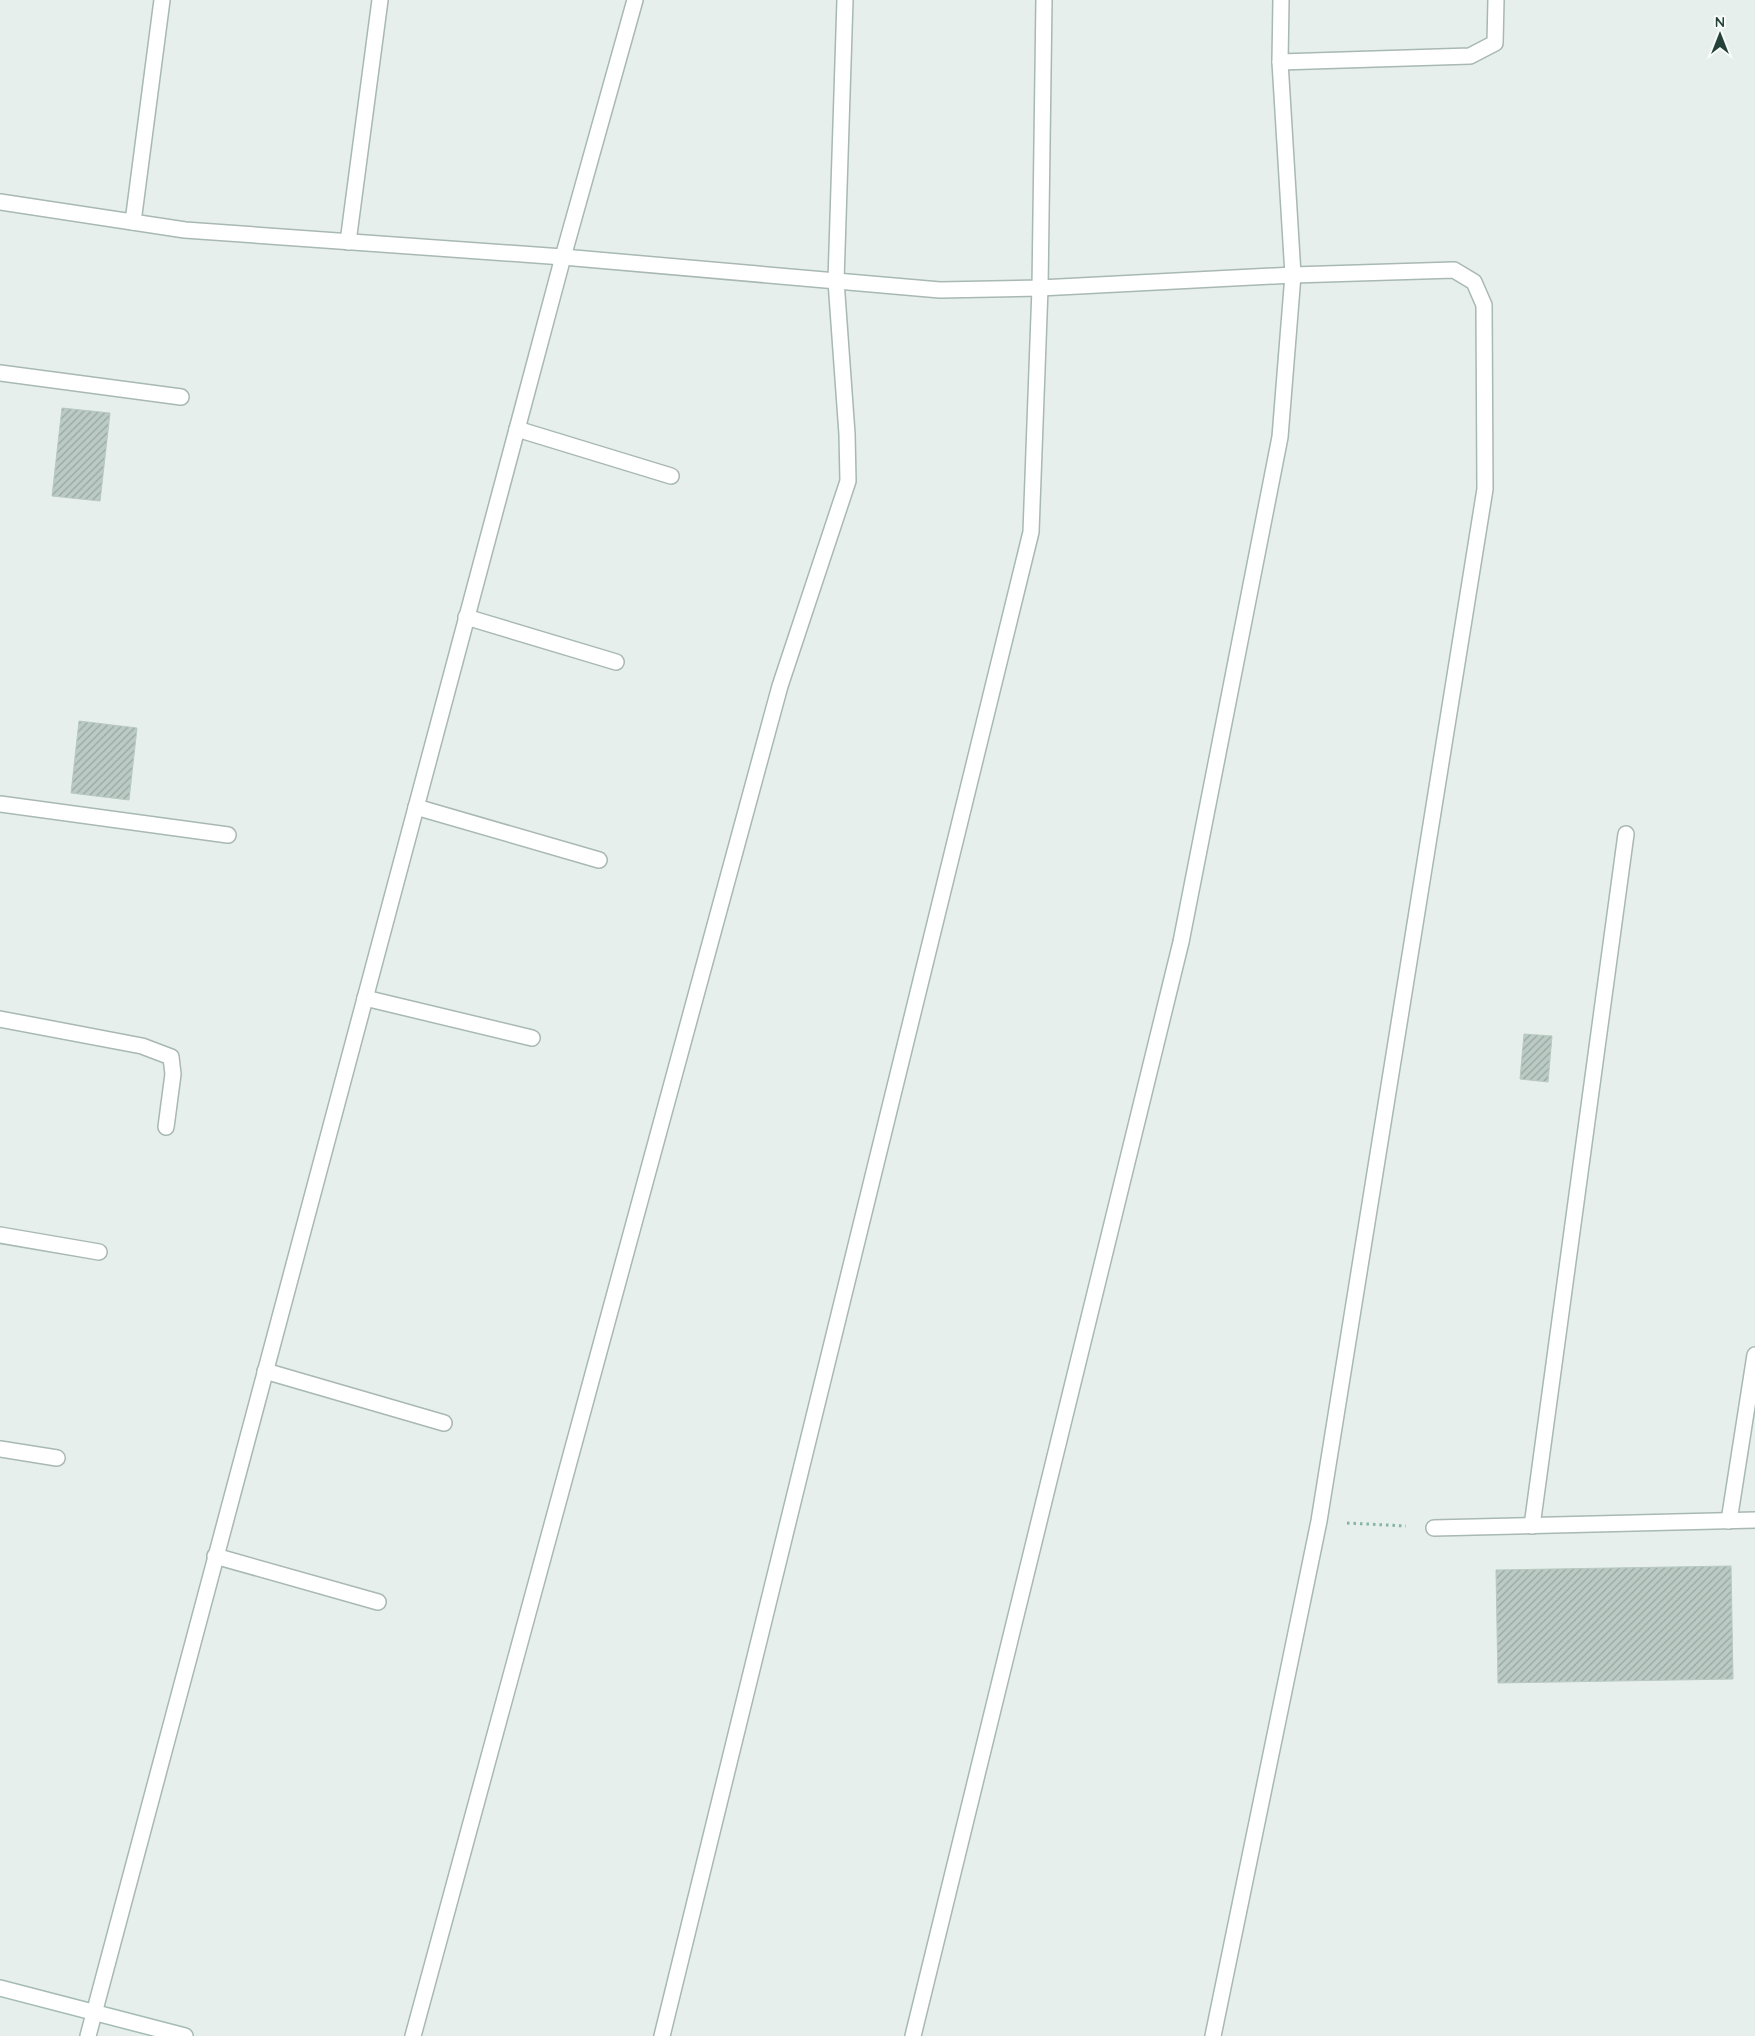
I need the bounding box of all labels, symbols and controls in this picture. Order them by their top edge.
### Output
north arrow [1695,10,1745,60]
text: N [1715,13,1725,31]

